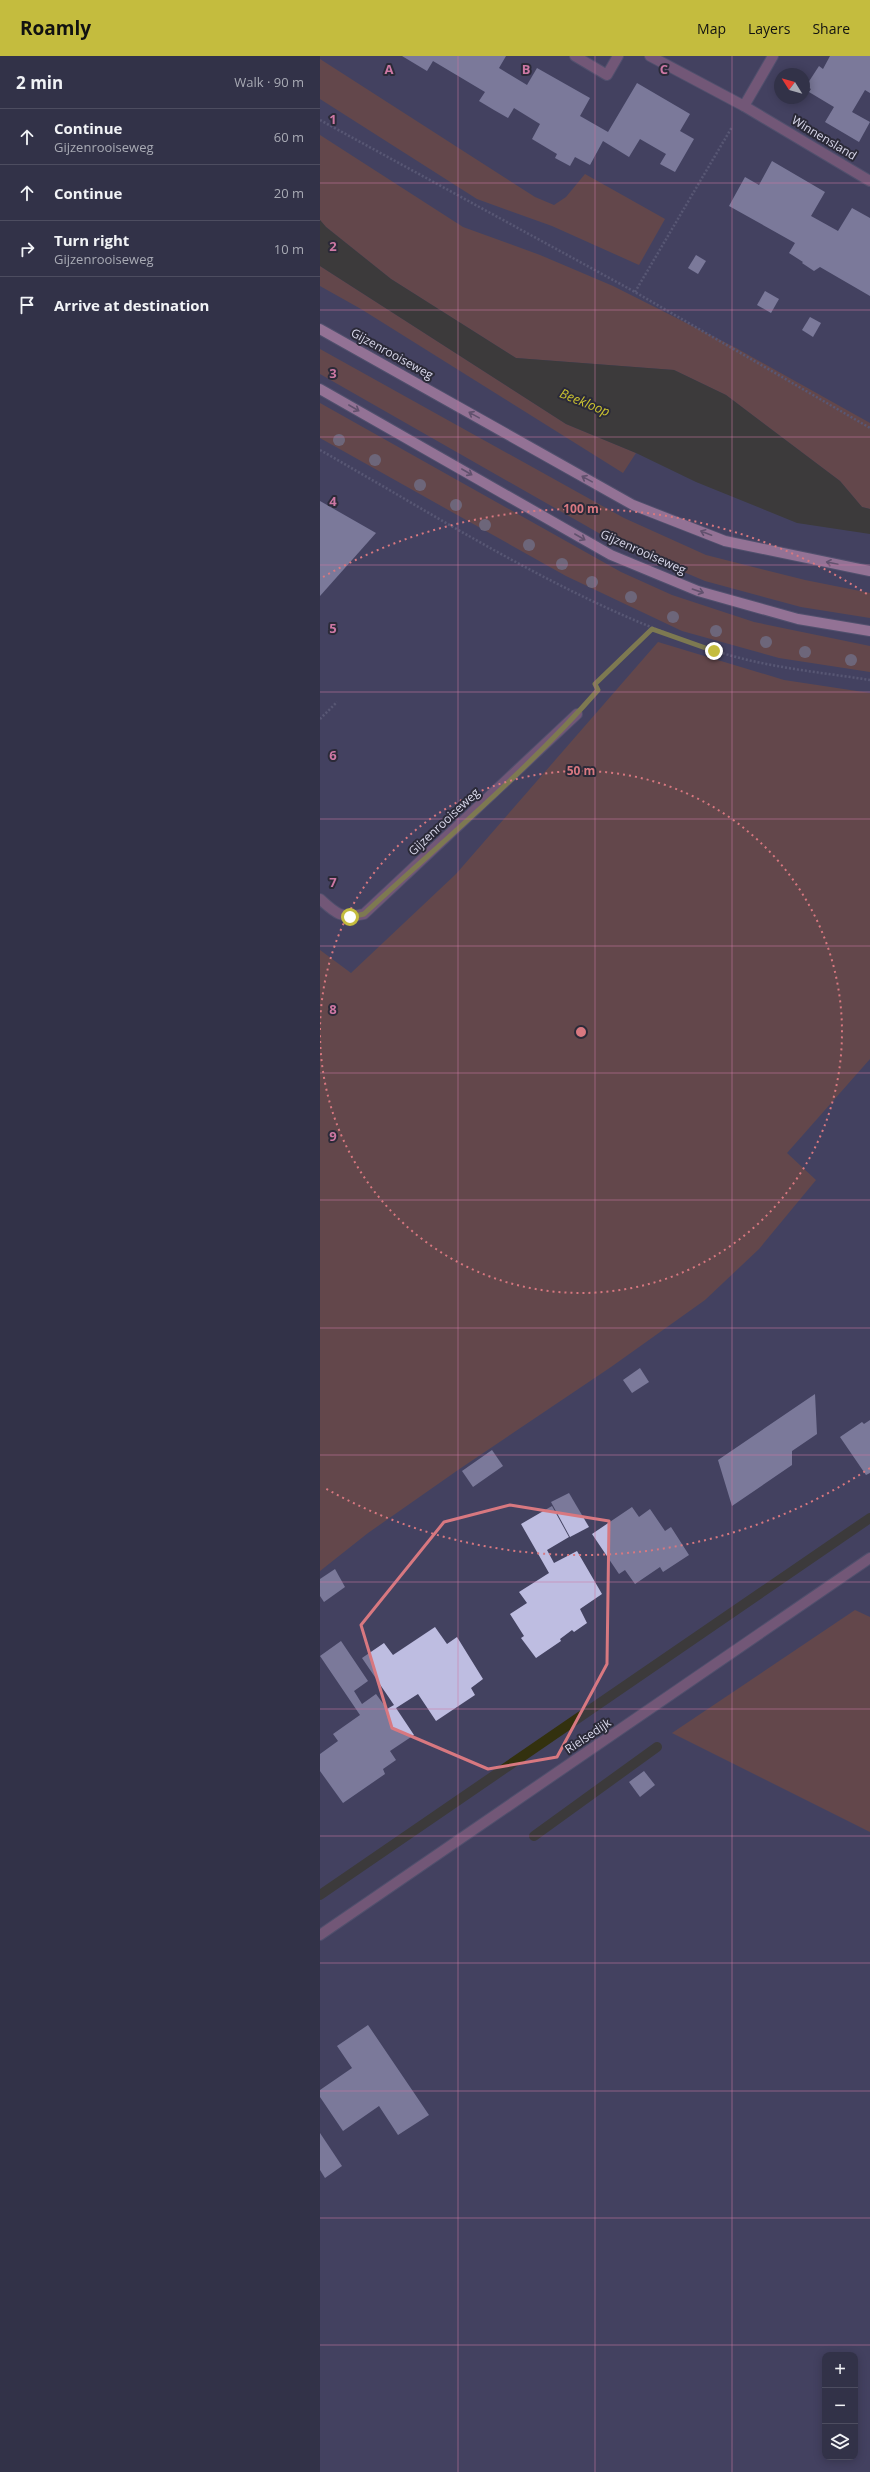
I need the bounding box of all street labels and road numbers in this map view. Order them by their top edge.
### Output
street label: Winnensland [789,111,860,164]
street label: Gijzenrooiseweg [348,324,437,384]
street label: Gijzenrooiseweg [598,525,689,578]
street label: Gijzenrooiseweg [404,784,483,859]
street label: Rielsedijk [561,1714,615,1757]

